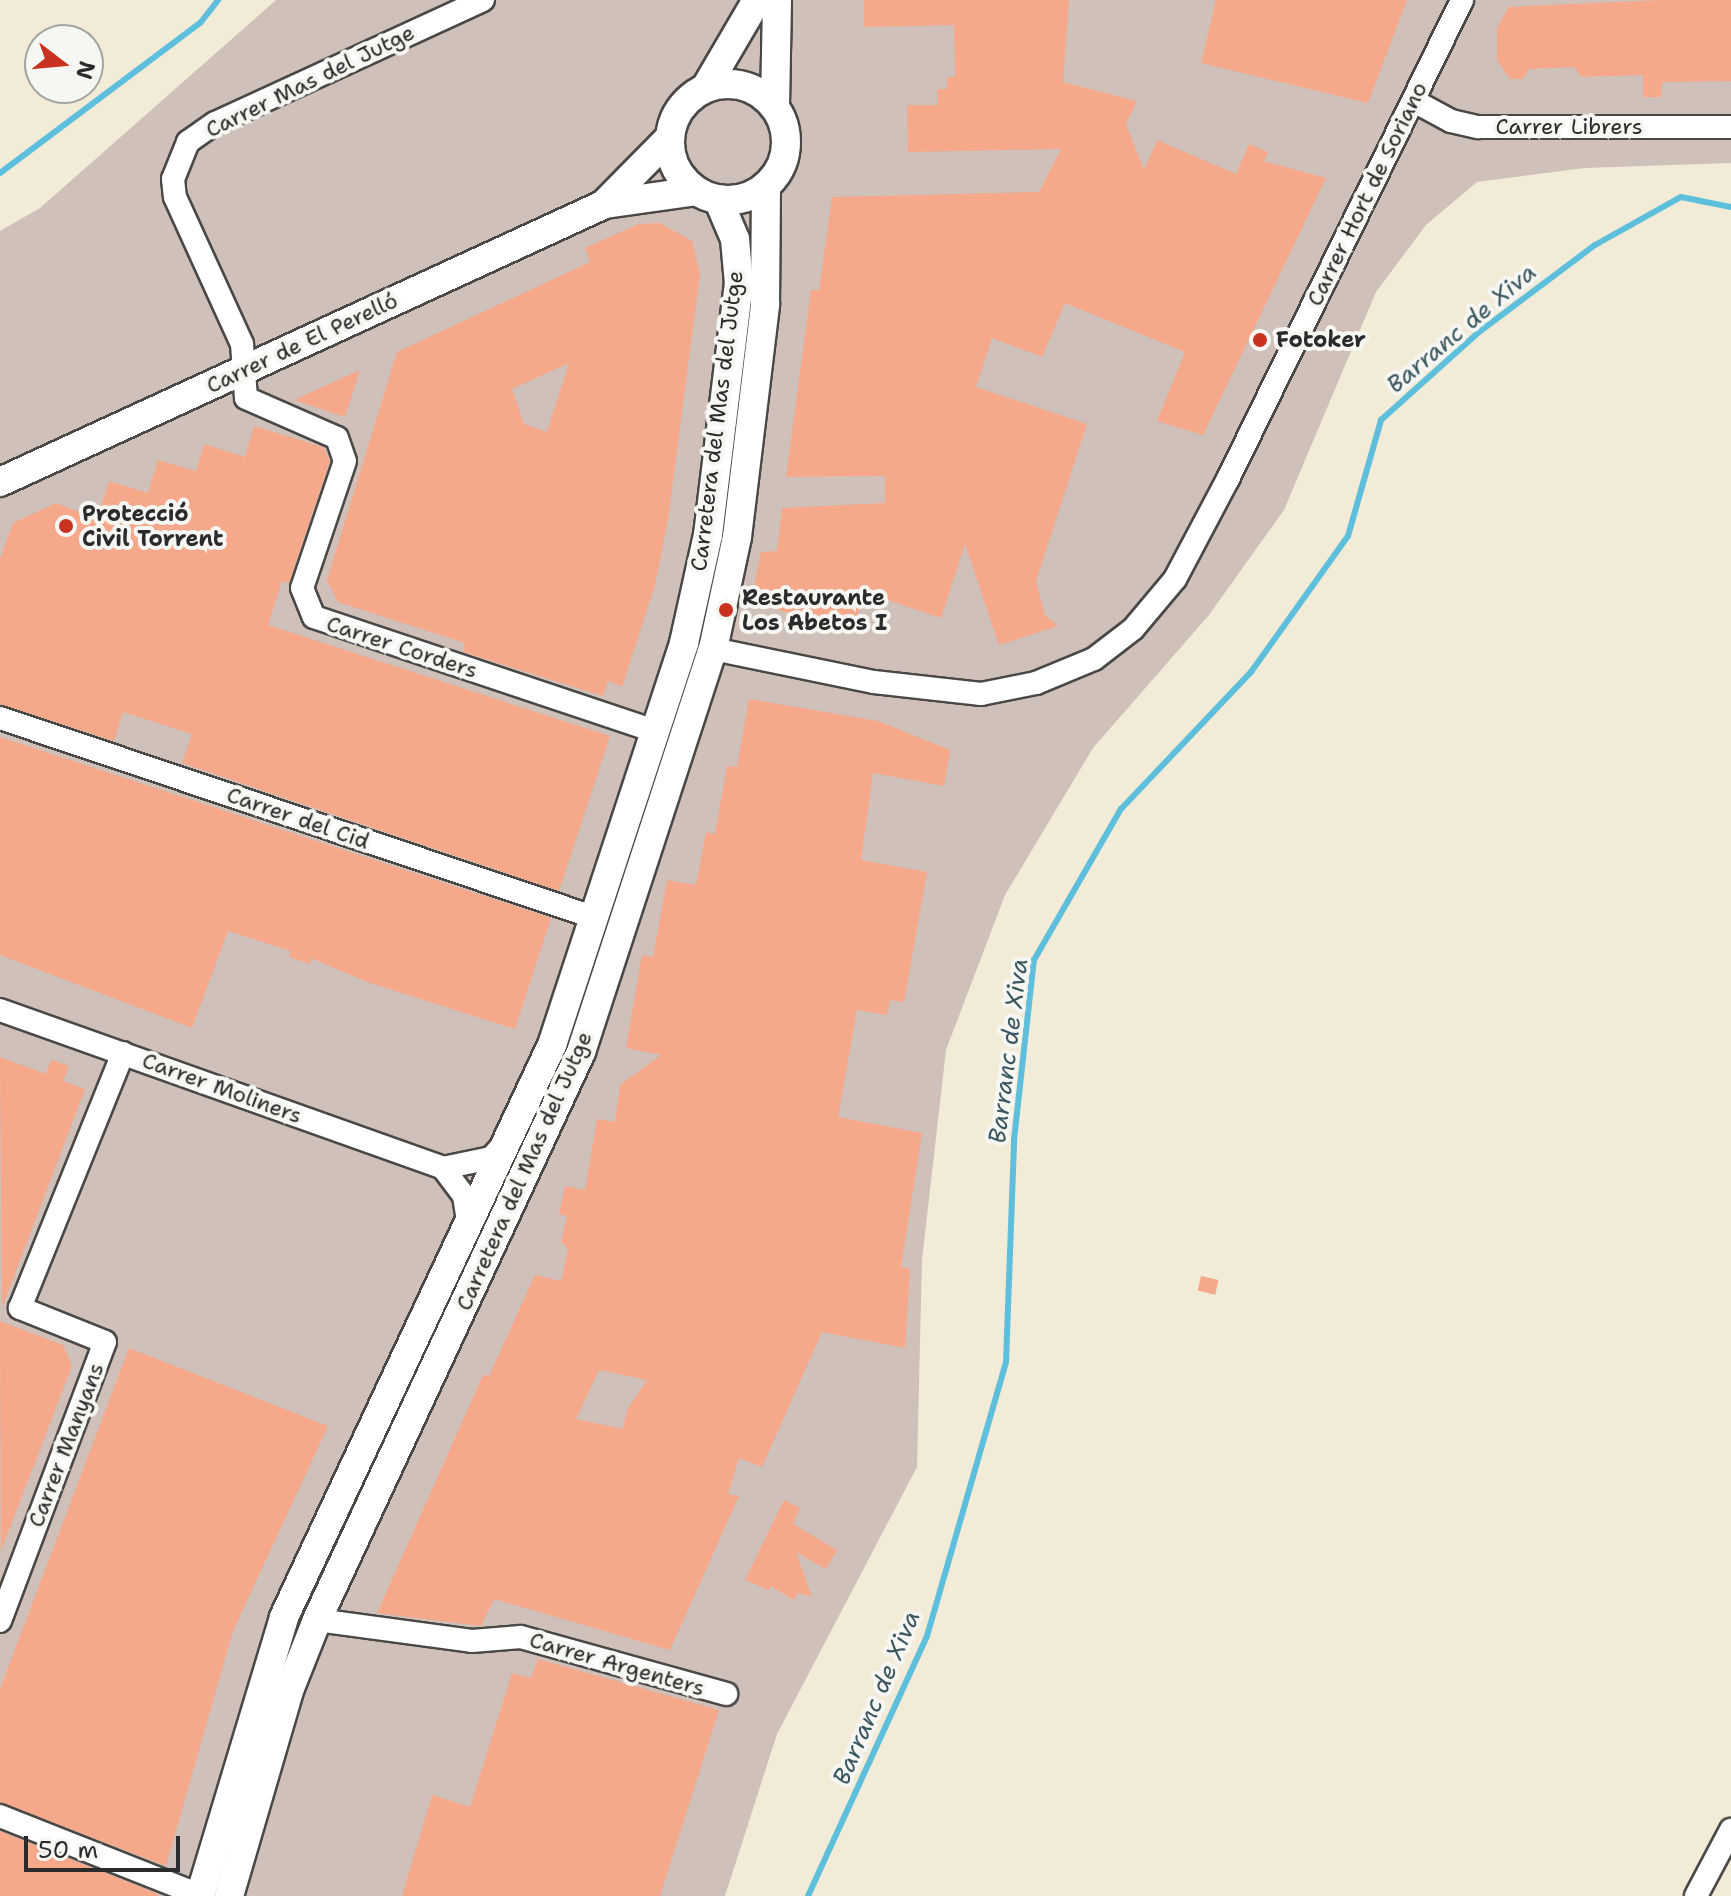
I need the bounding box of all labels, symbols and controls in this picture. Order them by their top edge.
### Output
street label: Carrer Mas del Jutge [201,19,419,143]
north arrow [24,24,104,104]
text: N [69,58,102,83]
street label: Carrer Hort de Soriano [1301,78,1433,310]
street label: Carrer Librers [1495,114,1643,140]
water label: Barranc de Xiva [1381,258,1543,400]
street label: Carretera del Mas del Jutge [685,269,749,573]
street label: Carrer de El Perelló [202,287,402,399]
place label: Fotoker [1276,327,1366,353]
marker: Fotoker [1251,331,1269,349]
place label: Protecció Civil Torrent [82,500,224,552]
marker: Protecció Civil Torrent [57,517,75,535]
place label: Restaurante Los Abetos I [742,584,887,636]
marker: Restaurante Los Abetos I [717,601,735,619]
street label: Carrer Corders [323,610,481,684]
street label: Carrer del Cid [223,781,373,855]
water label: Barranc de Xiva [983,957,1035,1145]
street label: Carretera del Mas del Jutge [450,1027,598,1315]
street label: Carrer Moliners [139,1047,305,1129]
street label: Carrer Manyans [23,1359,109,1531]
water label: Barranc de Xiva [827,1607,927,1789]
street label: Carrer Argenters [526,1626,708,1702]
scale bar [28,1820,184,1870]
text: 50 m [38,1834,98,1866]

